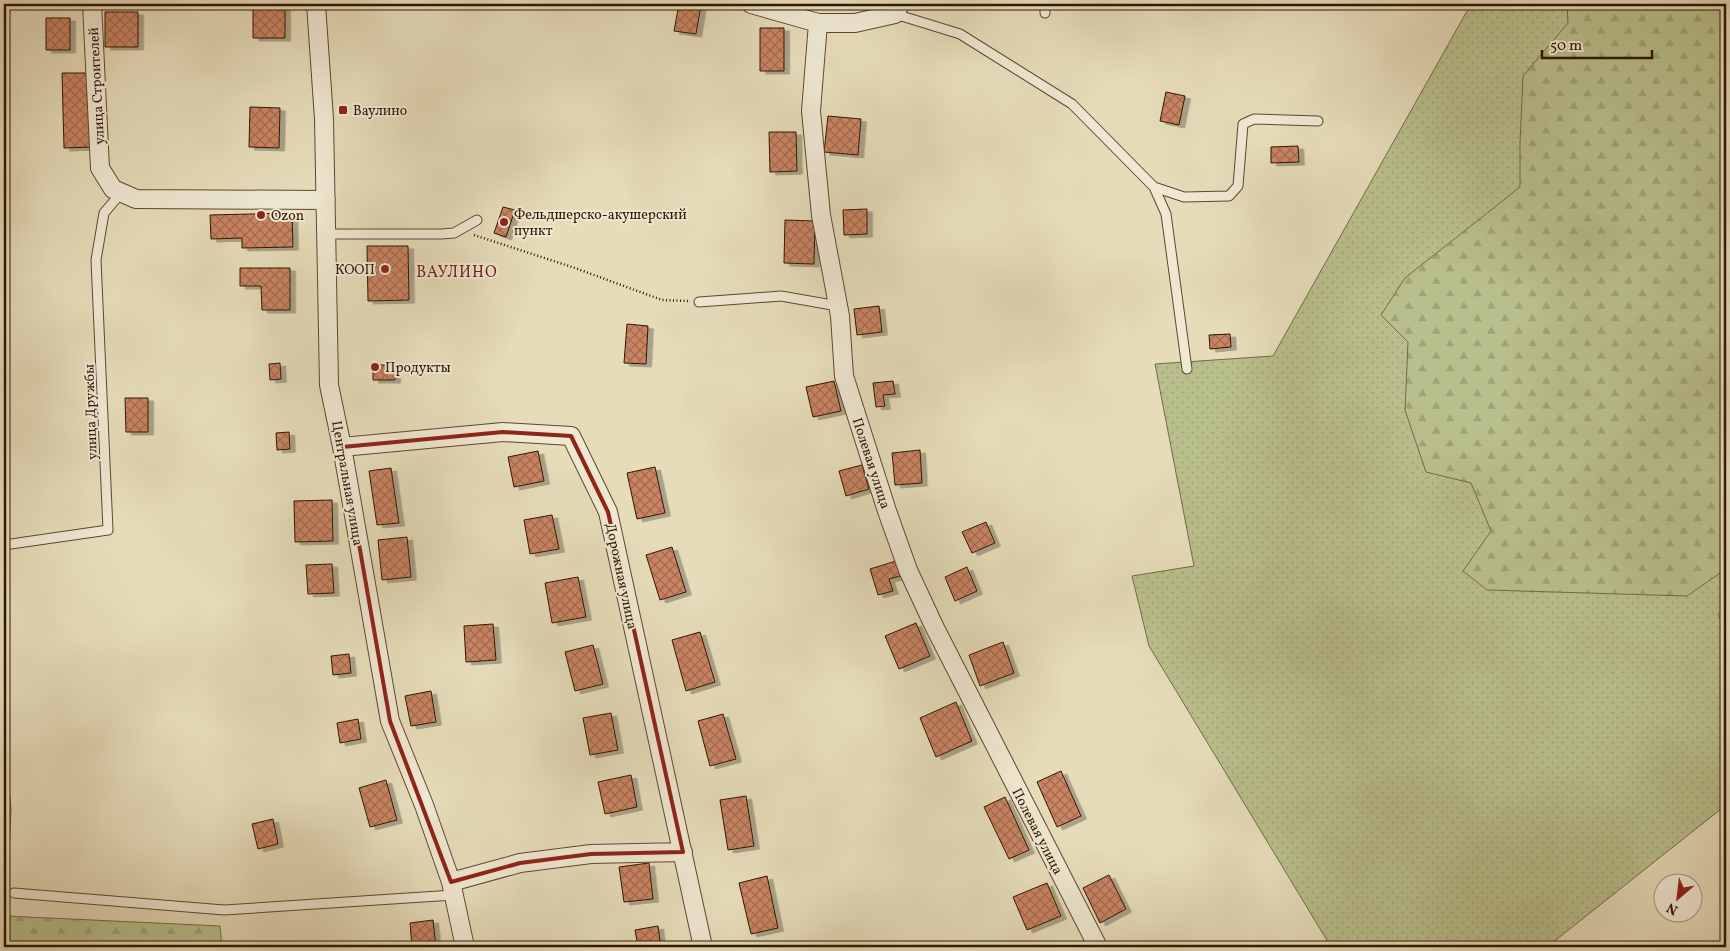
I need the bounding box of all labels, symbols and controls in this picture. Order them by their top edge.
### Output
street label: улица Строителей [85,26,110,145]
scale bar [1542,28,1652,60]
text: 50 m [1550,36,1582,57]
place label: Ваулино [353,102,407,121]
marker: Ваулино [337,104,349,116]
place label: Фельдшерско-акушерский пункт [514,206,687,241]
place label: Ozon [271,207,304,226]
marker: Ozon [255,209,267,221]
marker: Фельдшерско-акушерский пункт [498,216,510,228]
place label: КООП [335,261,375,280]
district label: ВАУЛИНО [416,262,498,284]
marker: КООП [379,263,391,275]
place label: Продукты [385,359,451,378]
marker: Продукты [369,361,381,373]
street label: улица Дружбы [80,364,103,460]
street label: Полевая улица [847,415,894,512]
street label: Центральная улица [326,419,367,547]
street label: Дорожная улица [600,521,641,631]
street label: Полевая улица [1007,785,1067,878]
north arrow [1652,874,1702,924]
text: N [1664,897,1682,919]

